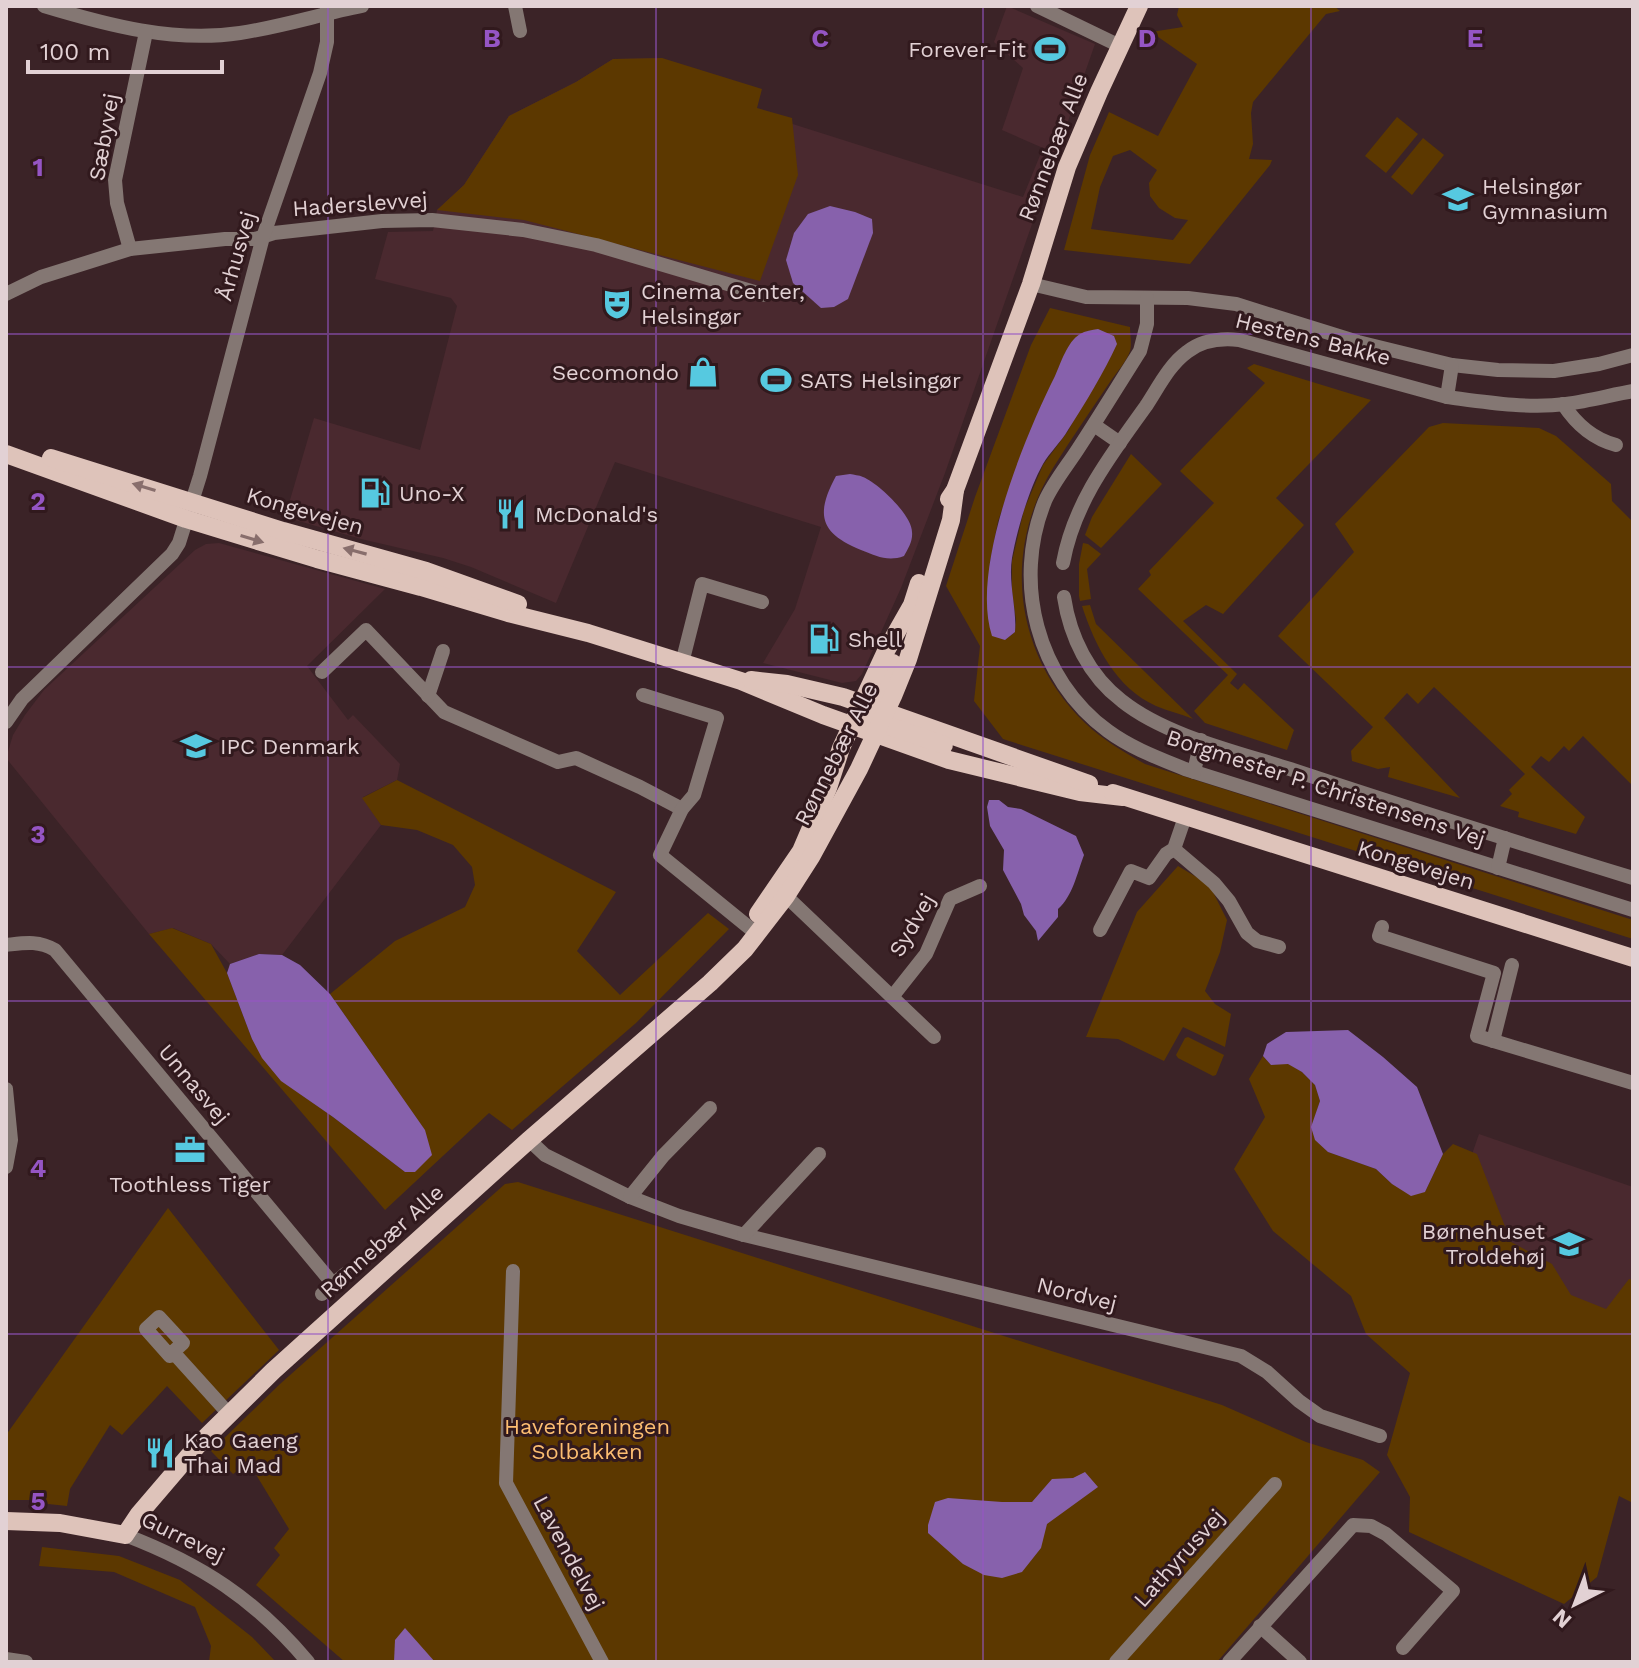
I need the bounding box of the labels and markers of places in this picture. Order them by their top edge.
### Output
sports icon: Forever-Fit [1033,32,1067,66]
place label: Forever-Fit [908,37,1026,62]
place label: Helsingør Gymnasium [1482,174,1608,224]
school or university icon: Helsingør Gymnasium [1441,182,1475,216]
place label: Cinema Center, Helsingør [641,279,805,329]
theatre icon: Cinema Center, Helsingør [600,287,634,321]
shop icon: Secomondo [686,355,720,389]
place label: Secomondo [552,360,679,385]
sports icon: SATS Helsingør [759,363,793,397]
place label: SATS Helsingør [800,368,961,393]
fuel station icon: Uno-X [358,476,392,510]
place label: Uno-X [399,481,464,506]
restaurant icon: McDonald's [494,497,528,531]
place label: McDonald's [535,502,658,527]
fuel station icon: Shell [807,622,841,656]
place label: Shell [848,627,902,652]
school or university icon: IPC Denmark [179,729,213,763]
place label: IPC Denmark [220,734,360,759]
office icon: Toothless Tiger [173,1133,207,1167]
place label: Toothless Tiger [109,1172,271,1197]
place label: Børnehuset Troldehøj [1422,1219,1545,1269]
school or university icon: Børnehuset Troldehøj [1552,1227,1586,1261]
place label: Kao Gaeng Thai Mad [184,1428,298,1478]
restaurant icon: Kao Gaeng Thai Mad [143,1436,177,1470]

